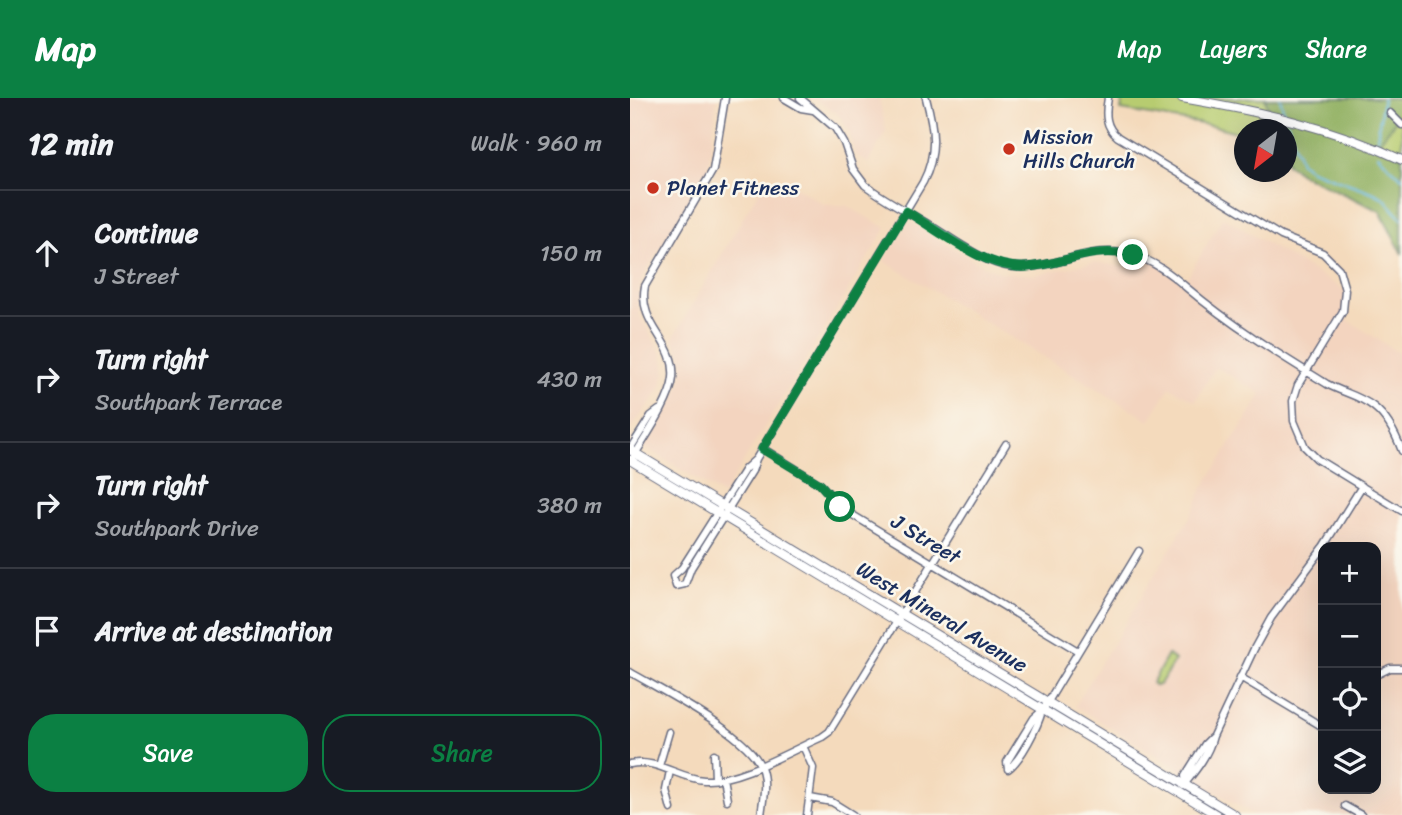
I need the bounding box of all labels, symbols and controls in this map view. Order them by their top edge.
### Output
text: Map [35,20,96,78]
text: Map [1117,28,1162,70]
text: Layers [1200,28,1267,70]
text: Share [1305,28,1367,70]
text: 12 min [28,117,113,171]
place label: Mission Hills Church [1023,118,1135,180]
north arrow [1234,119,1297,182]
text: Walk · 960 m [470,123,602,164]
marker: Mission Hills Church [1001,141,1017,157]
place label: Planet Fitness [667,169,799,207]
marker: Planet Fitness [645,180,661,196]
text: Continue [95,210,198,256]
text: 150 m [540,233,602,274]
icon: ahead [28,234,66,272]
route end [1117,239,1148,270]
text: J Street [95,256,179,297]
text: Turn right [95,336,208,382]
text: 430 m [537,359,602,400]
icon: right [28,360,66,398]
text: Southpark Terrace [95,382,282,423]
text: Turn right [95,462,208,508]
text: 380 m [537,485,602,526]
icon: right [28,486,66,524]
route start [824,491,855,522]
street label: J Street [883,503,970,576]
text: Southpark Drive [95,508,259,549]
map controls [1318,542,1381,794]
button: + [1318,542,1381,605]
street label: West Mineral Avenue [849,551,1035,684]
button: − [1318,605,1381,668]
text: Arrive at destination [95,608,332,654]
icon: arrive [28,612,66,650]
button: locate [1318,668,1381,731]
button: Save [28,714,308,792]
button: Share [322,714,602,792]
button: layers [1318,731,1381,794]

